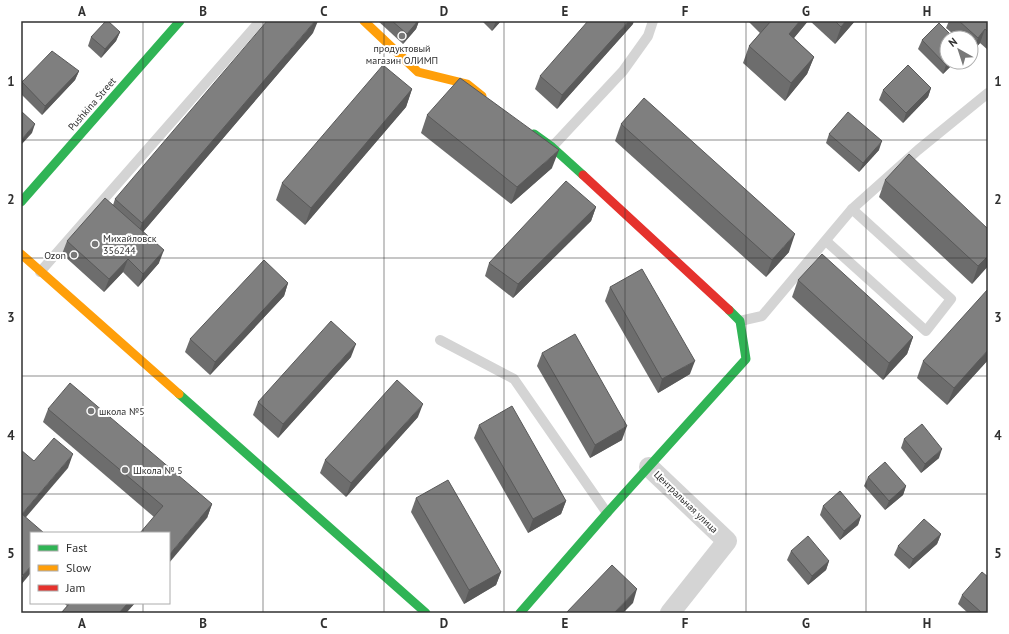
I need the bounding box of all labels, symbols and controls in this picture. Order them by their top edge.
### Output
text: A [78,3,86,20]
text: B [199,3,207,20]
text: C [320,3,328,20]
text: D [440,3,448,20]
text: E [562,3,569,20]
text: F [682,3,689,20]
text: G [802,3,810,20]
text: H [923,3,931,20]
north arrow [939,30,979,70]
marker: продуктовый магазин ОЛИМП [397,31,407,41]
text: N [945,35,960,50]
place label: продуктовый магазин ОЛИМП [366,42,438,67]
text: 1 [7,73,15,90]
text: 1 [994,73,1002,90]
street label: Pushkina Street [65,74,119,133]
text: 2 [7,191,15,208]
text: 2 [994,191,1002,208]
place label: Михайловск 356244 [103,232,157,257]
marker: Михайловск 356244 [90,239,100,249]
place label: Ozon [44,249,66,262]
marker: Ozon [69,250,79,260]
text: 3 [7,309,15,326]
text: 3 [994,309,1002,326]
place label: школа №5 [99,405,145,418]
marker: школа №5 [86,406,96,416]
text: 4 [7,427,15,444]
text: 4 [994,427,1002,444]
place label: Школа № 5 [133,464,183,477]
marker: Школа № 5 [120,465,130,475]
street label: Центральная улица [651,468,721,536]
legend [30,532,170,604]
text: Fast [66,540,87,555]
text: 5 [7,545,15,562]
text: 5 [994,545,1002,562]
text: Slow [66,560,91,575]
text: Jam [65,580,85,595]
text: A [78,615,86,632]
text: B [199,615,207,632]
text: C [320,615,328,632]
text: D [440,615,448,632]
text: E [562,615,569,632]
text: F [682,615,689,632]
text: G [802,615,810,632]
text: H [923,615,931,632]

